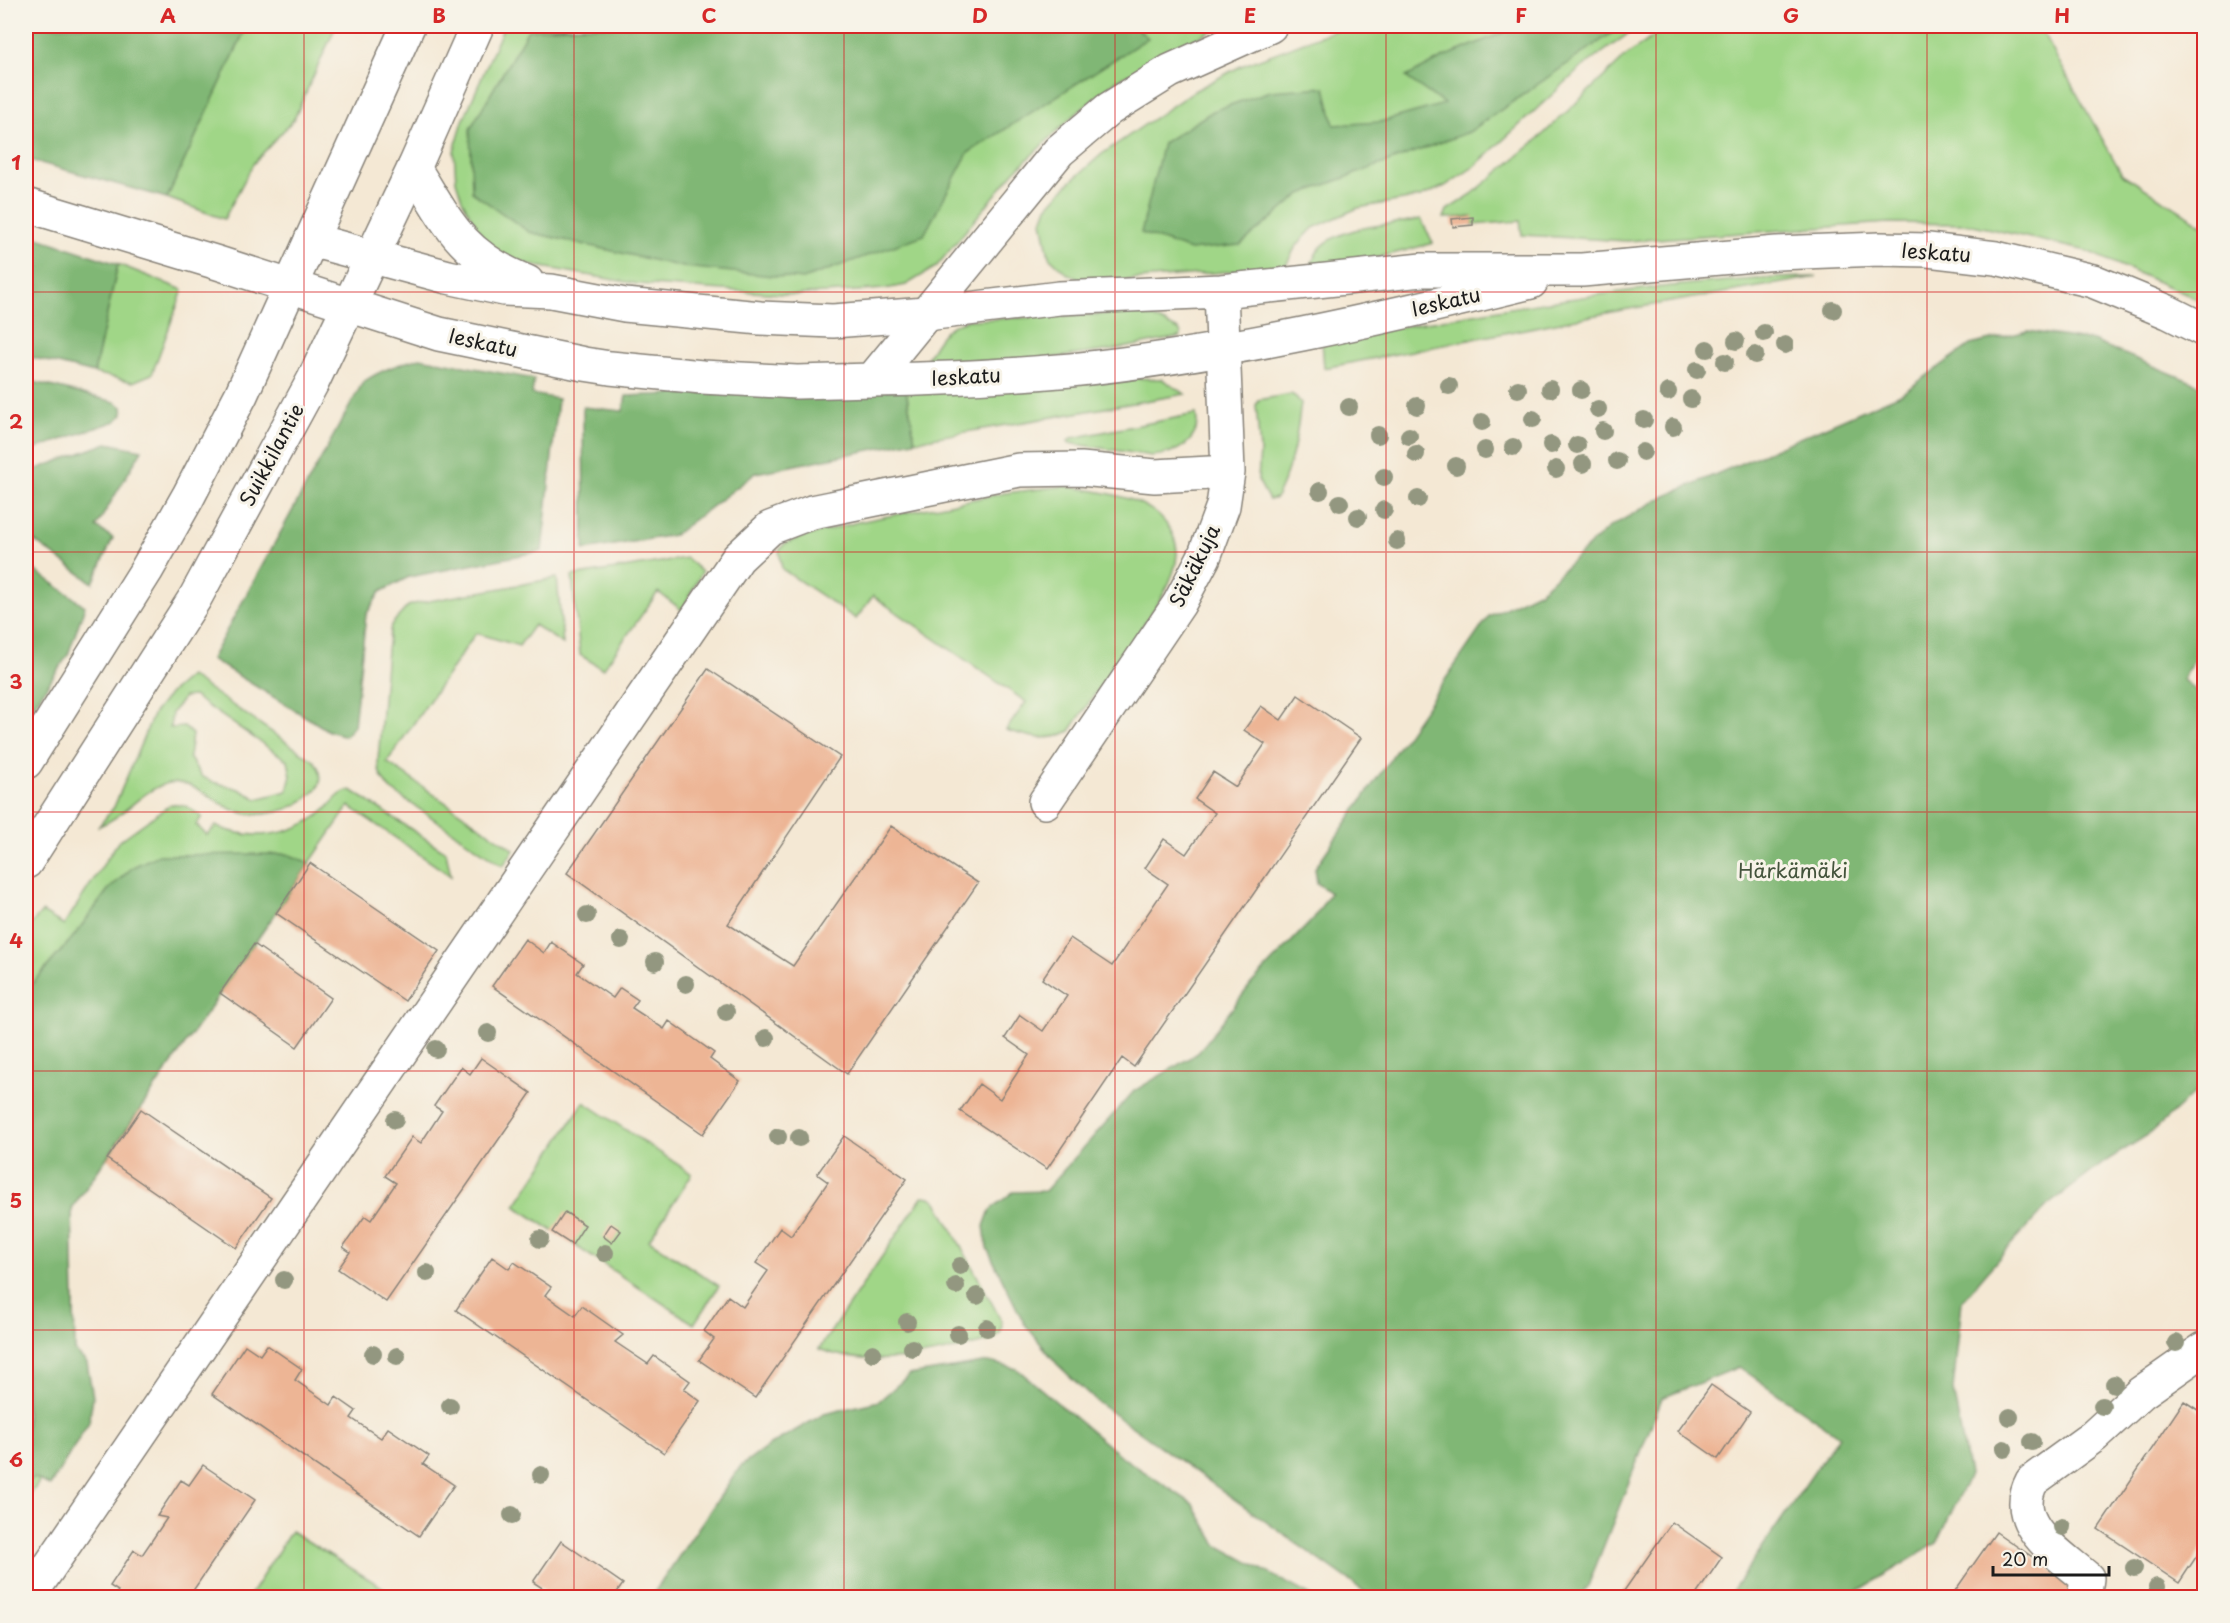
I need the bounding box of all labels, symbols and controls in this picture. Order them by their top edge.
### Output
text: A [160,0,176,30]
text: B [432,0,446,30]
text: C [701,0,717,30]
text: D [972,0,988,30]
text: E [1244,0,1256,30]
text: F [1515,0,1527,30]
text: G [1783,0,1799,30]
text: H [2054,0,2070,30]
text: 1 [11,147,21,177]
street label: Ieskatu [1900,235,1972,269]
street label: Ieskatu [1408,279,1483,323]
street label: Ieskatu [446,320,520,364]
street label: Ieskatu [930,359,1002,393]
street label: Suikkilantie [231,398,311,511]
text: 2 [9,406,23,436]
street label: Säkäkuja [1161,519,1227,612]
text: 3 [9,666,23,696]
park label: Härkämäki [1738,855,1848,885]
text: 4 [9,925,23,955]
text: 5 [10,1185,22,1215]
text: 6 [9,1444,23,1474]
scale bar [1993,1539,2108,1577]
text: 20 m [2002,1545,2048,1572]

